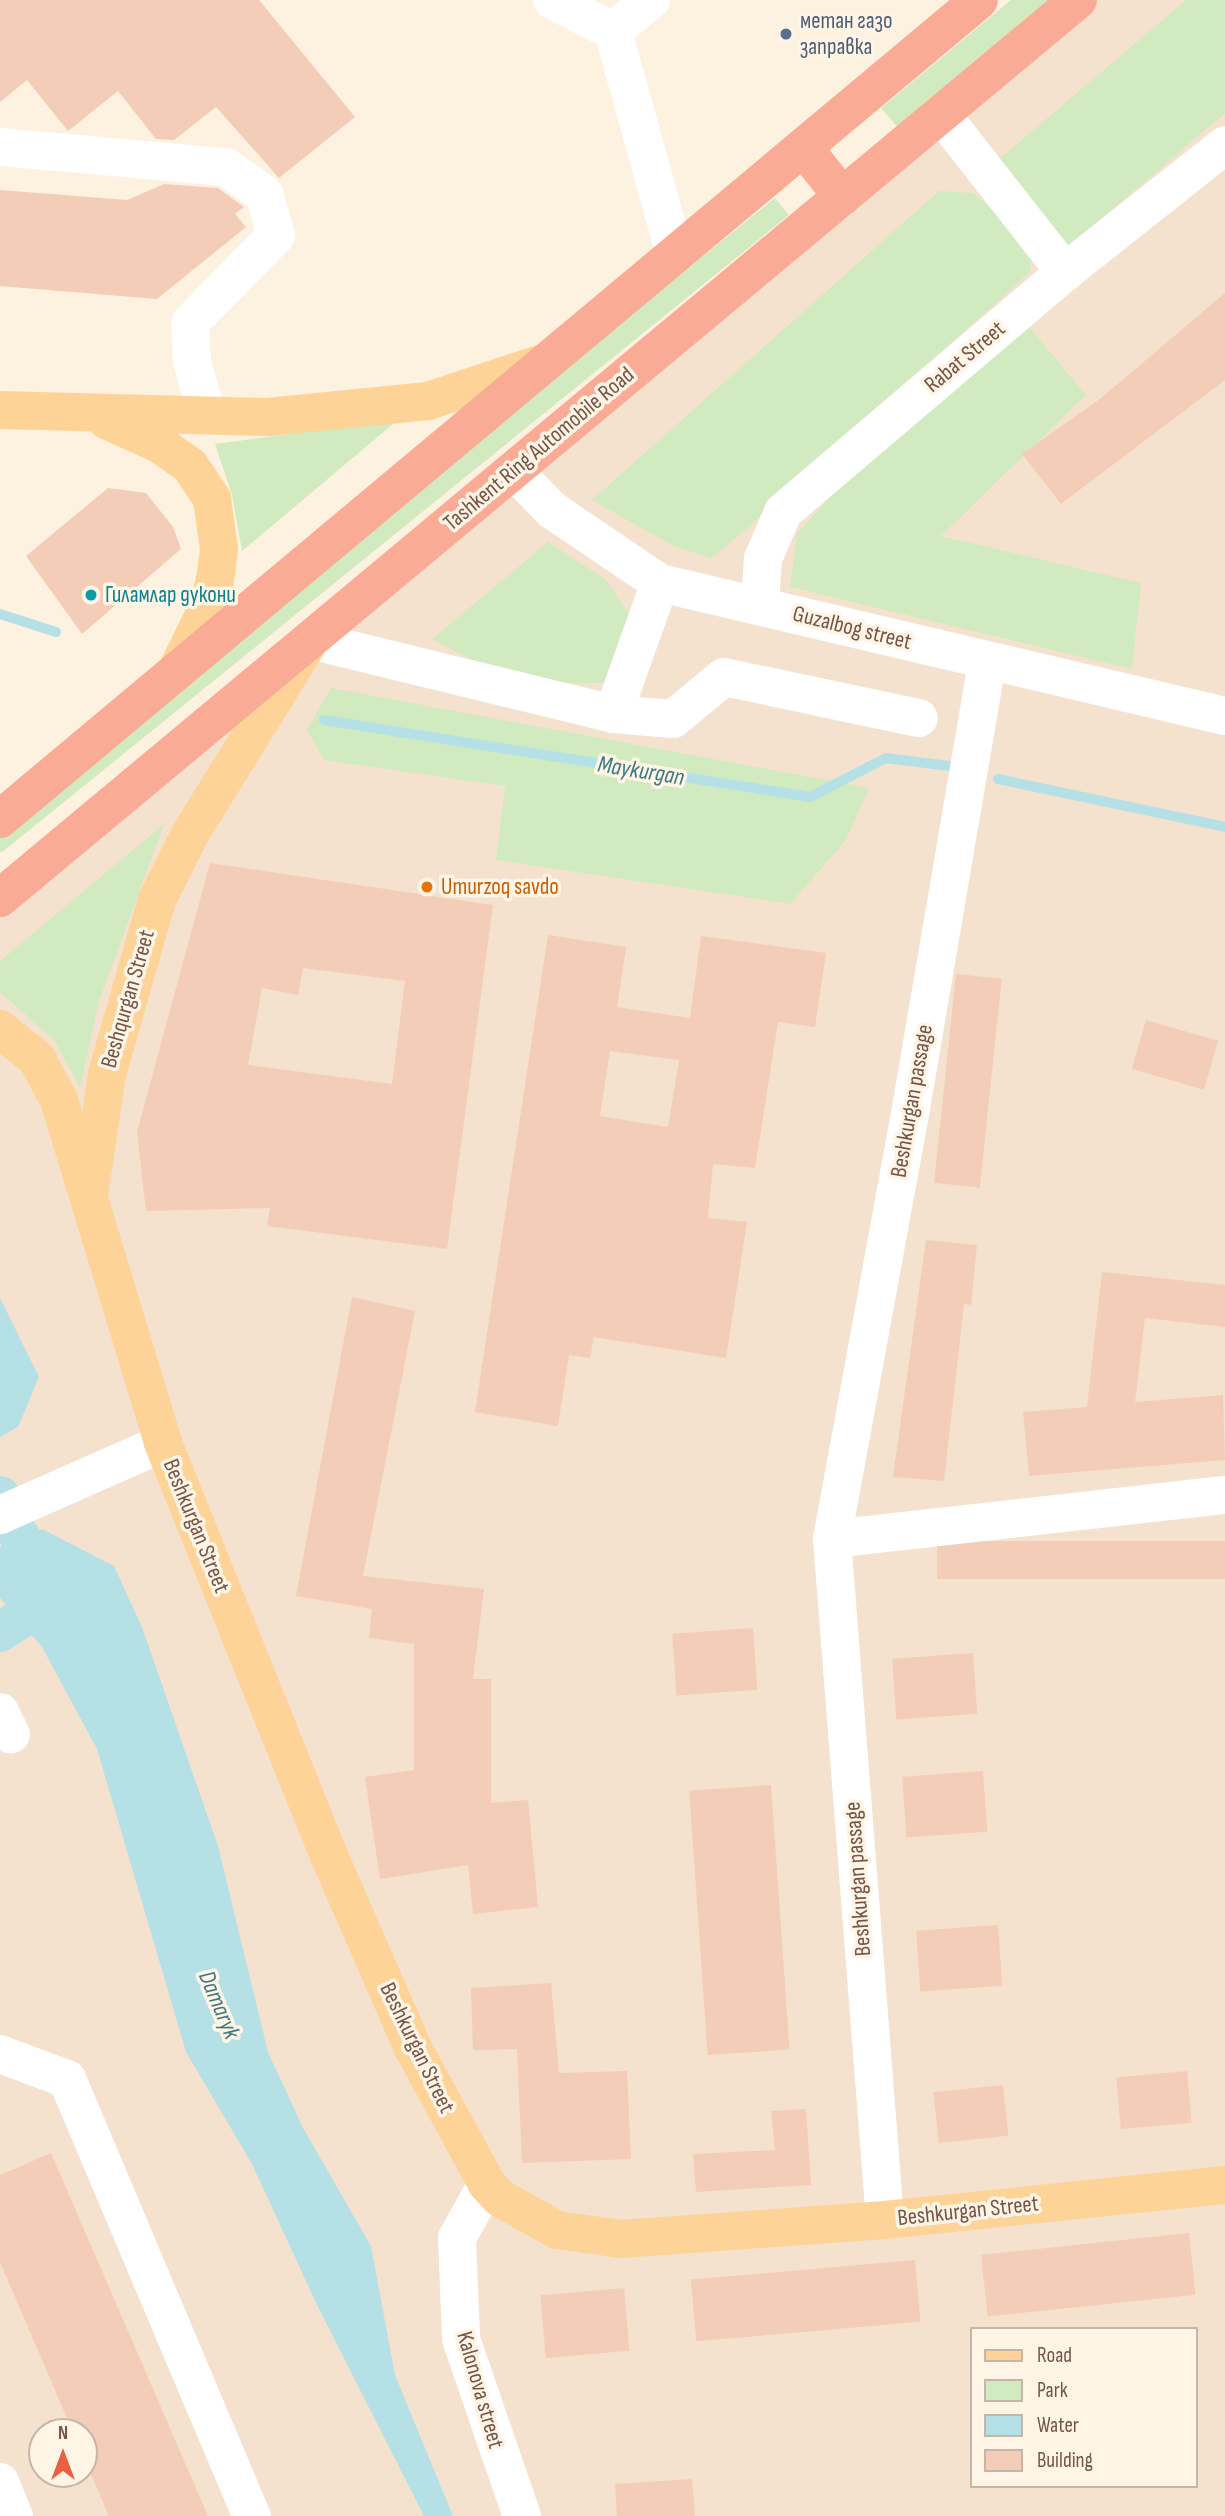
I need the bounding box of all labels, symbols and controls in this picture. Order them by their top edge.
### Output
place label: метан газо заправка [800,7,893,61]
marker: метан газо заправка [778,26,794,42]
street label: Rabat Street [919,315,1011,399]
street label: Tashkent Ring Automobile Road [438,361,640,537]
place label: Гиламлар дукони [105,581,236,609]
marker: Гиламлар дукони [83,587,99,603]
street label: Guzalbog street [790,600,914,656]
water label: Maykurgan [596,750,686,792]
place label: Umurzoq savdo [441,873,559,901]
marker: Umurzoq savdo [419,879,435,895]
street label: Beshqurgan Street [95,927,161,1071]
street label: Beshkurgan passage [885,1022,939,1180]
street label: Beshkurgan Street [157,1455,235,1597]
street label: Beshkurgan passage [839,1801,877,1957]
water label: Damaryk [192,1967,246,2043]
street label: Beshkurgan Street [374,1978,460,2118]
street label: Beshkurgan Street [896,2190,1040,2232]
legend [970,2327,1197,2488]
street label: Kalonova street [450,2328,510,2452]
text: Road [1037,2343,1072,2368]
text: Park [1037,2378,1068,2403]
text: Water [1037,2413,1079,2438]
north arrow [28,2418,98,2488]
text: N [58,2422,68,2445]
text: Building [1037,2448,1093,2473]

